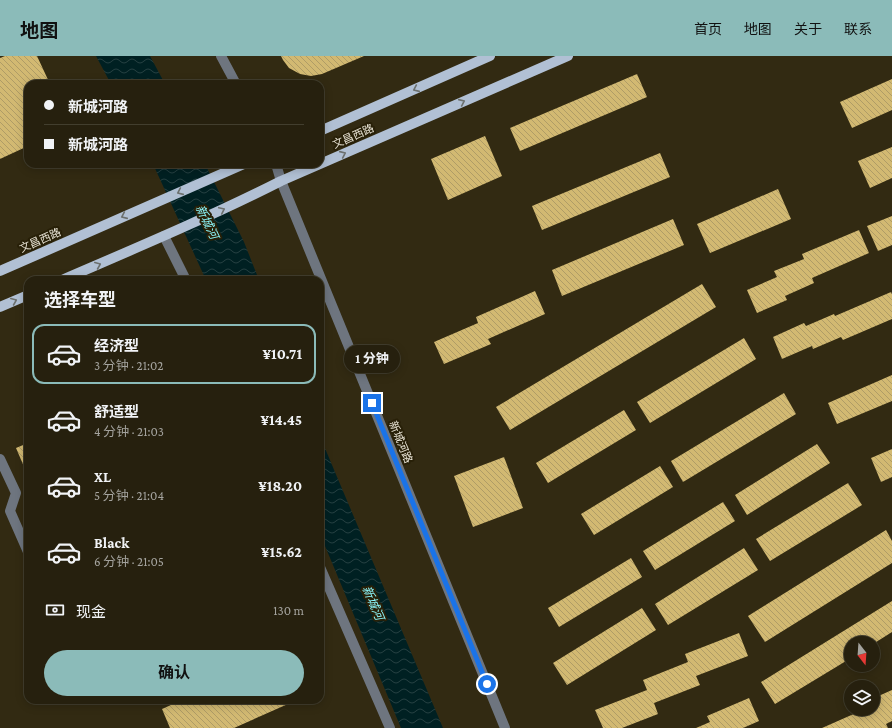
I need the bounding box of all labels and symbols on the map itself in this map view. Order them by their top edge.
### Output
one-way arrow [412,84,420,92]
one-way arrow [458,99,466,107]
street label: 文昌西路 [330,122,376,150]
one-way arrow [339,151,346,159]
one-way arrow [176,187,184,195]
water label: 新城河 [193,203,222,243]
one-way arrow [218,207,225,215]
one-way arrow [121,211,129,219]
street label: 文昌西路 [17,226,63,254]
one-way arrow [94,261,101,269]
one-way arrow [10,297,17,305]
callout: 1 分钟 [344,345,400,373]
route end [363,394,381,412]
street label: 新城河路 [387,419,415,465]
water label: 新城河 [360,584,387,624]
north arrow [844,636,880,672]
route start [478,675,496,693]

